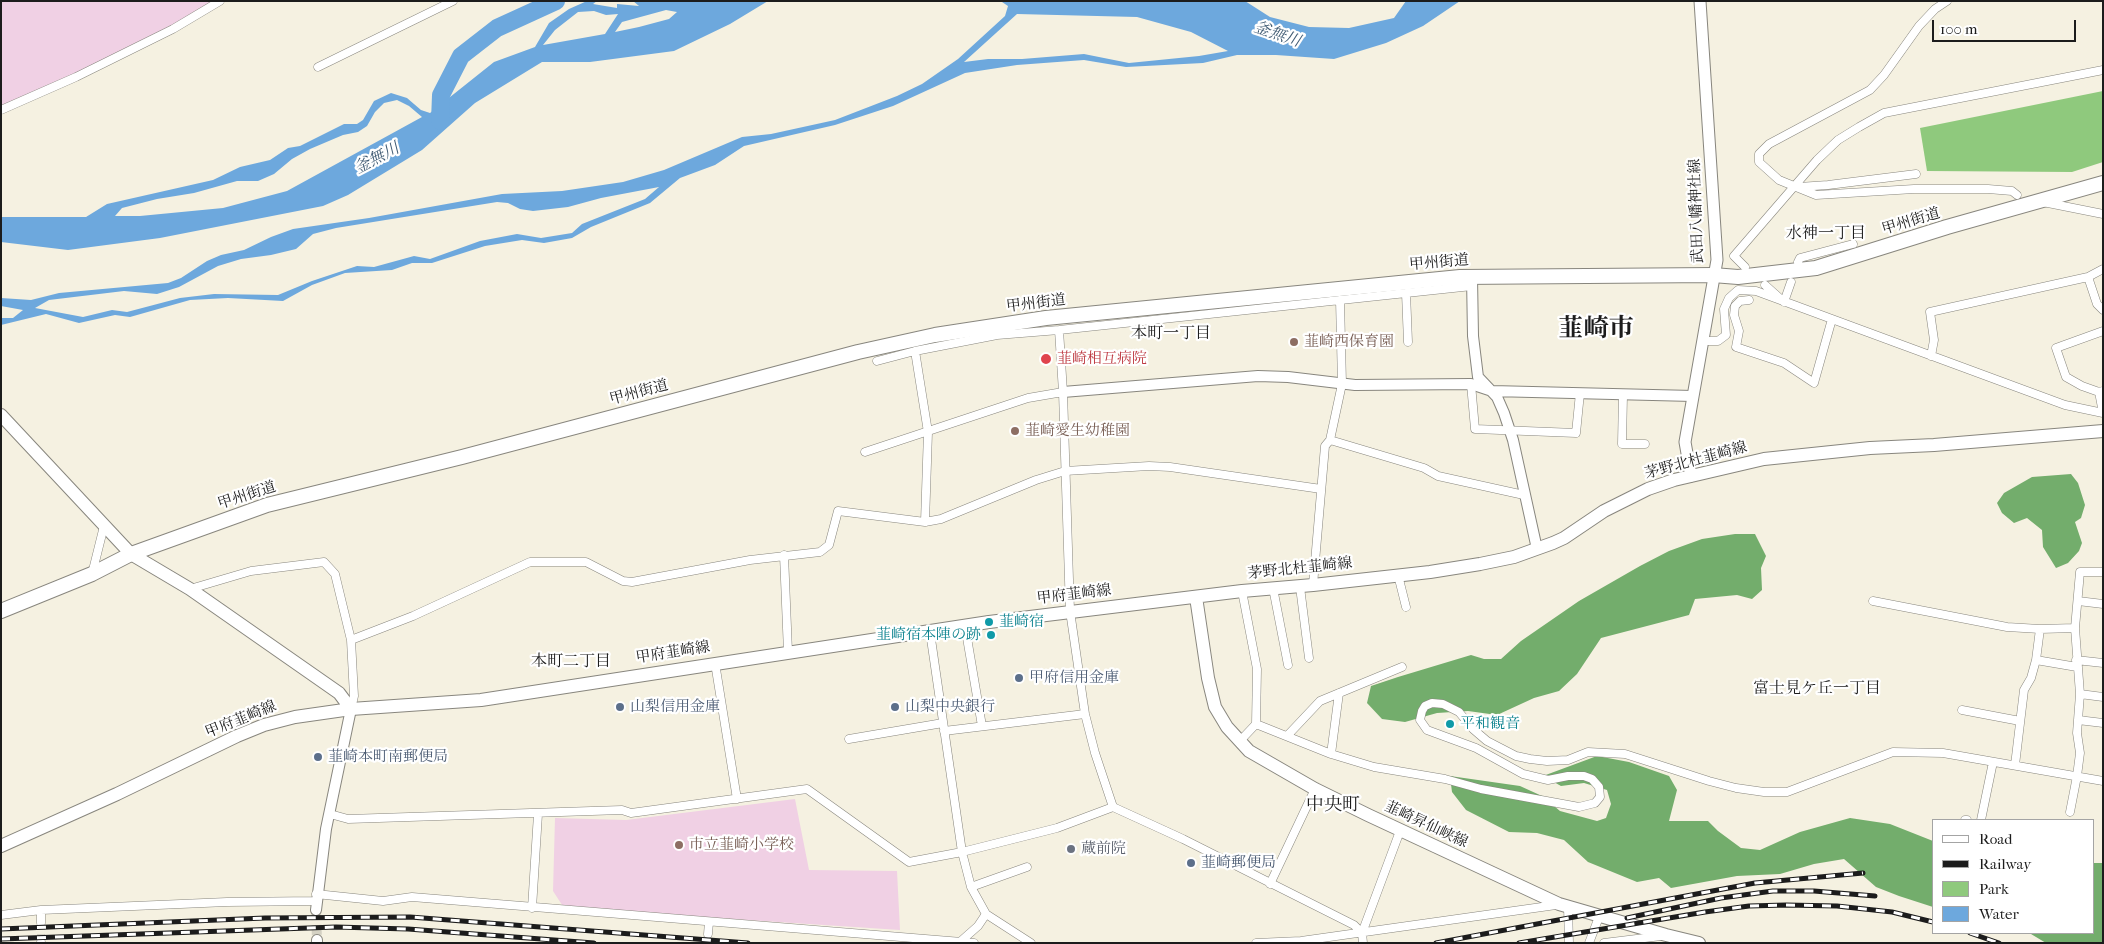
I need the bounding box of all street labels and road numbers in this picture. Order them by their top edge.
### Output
street label: 武田八幡神社線 [1686,158,1708,264]
street label: 甲州街道 [1880,205,1942,239]
street label: 甲州街道 [1408,251,1470,275]
street label: 甲州街道 [1005,291,1067,317]
street label: 甲州街道 [608,377,670,409]
street label: 茅野北杜韮崎線 [1643,439,1749,483]
street label: 甲州街道 [216,478,278,514]
street label: 茅野北杜韮崎線 [1247,555,1353,583]
street label: 甲府韮崎線 [1036,581,1112,609]
street label: 甲府韮崎線 [635,638,711,668]
street label: 甲府韮崎線 [203,698,279,742]
street label: 韮崎昇仙峡線 [1381,798,1471,852]

